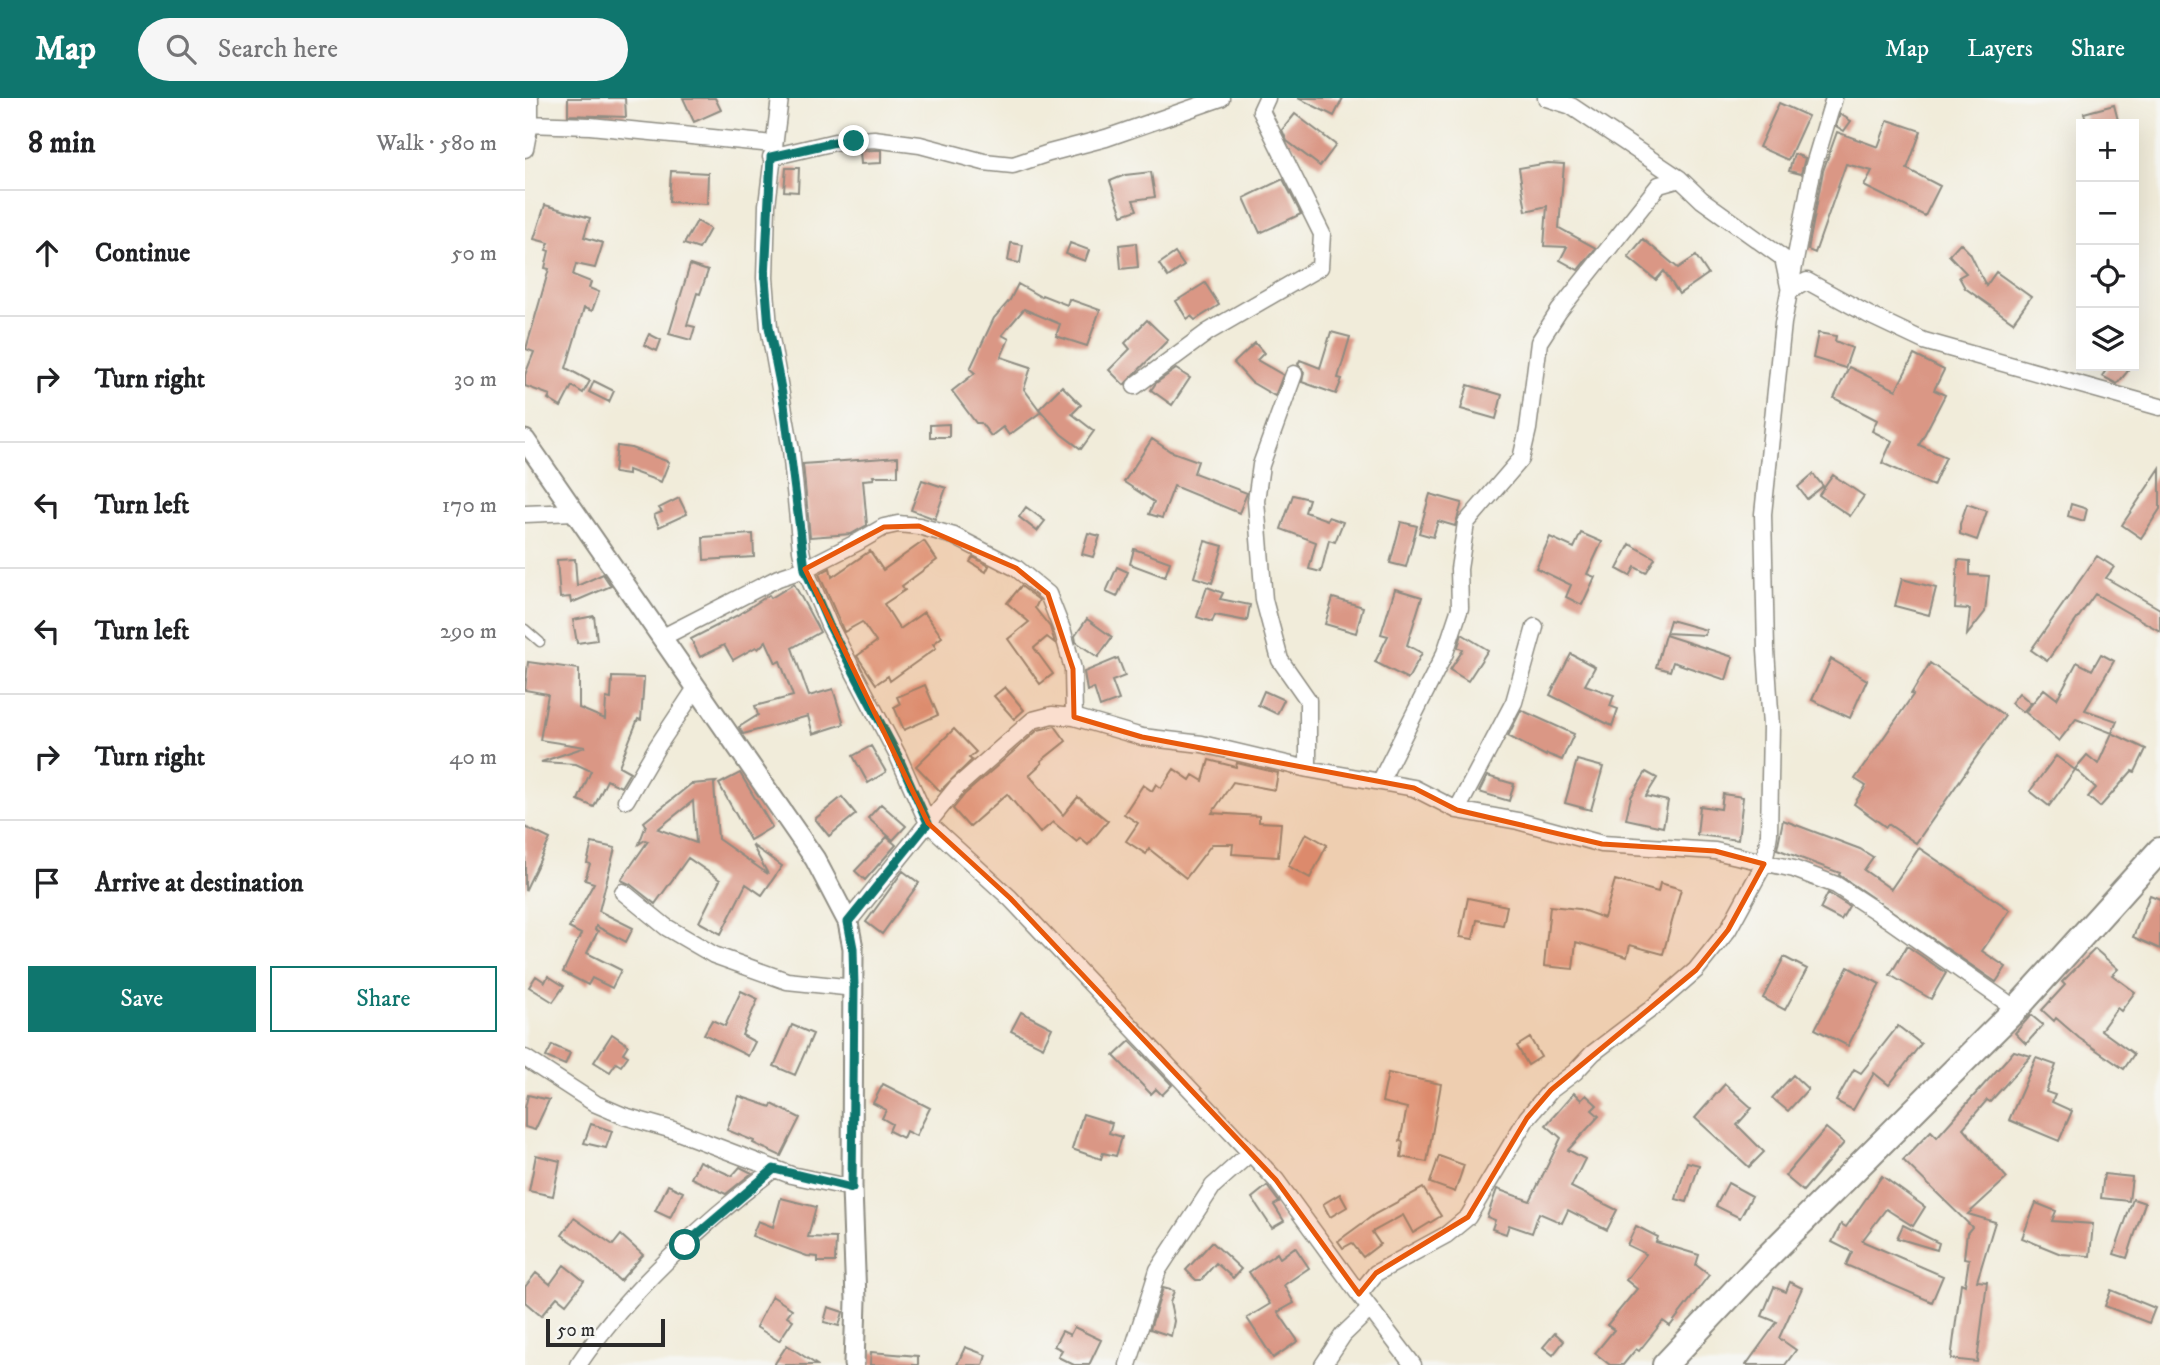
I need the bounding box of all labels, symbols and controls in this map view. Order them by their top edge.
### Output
search box [138,18,628,81]
text: Map [35,29,96,70]
icon: search [162,30,200,68]
text: Search here [218,33,338,66]
text: Map [1885,34,1929,64]
text: Layers [1967,34,2033,64]
text: Share [2071,34,2125,64]
map controls [2076,119,2139,371]
button: + [2076,119,2139,182]
text: 8 min [28,125,95,162]
route end [838,125,869,156]
text: Walk · 580 m [376,129,497,158]
button: − [2076,182,2139,245]
icon: ahead [28,234,66,272]
text: Continue [95,237,190,270]
text: 50 m [451,239,497,268]
button: locate [2076,245,2139,308]
button: layers [2076,308,2139,371]
icon: right [28,360,66,398]
text: Turn right [95,363,205,396]
text: 30 m [454,365,497,394]
icon: left [28,486,66,524]
text: Turn left [95,489,189,522]
text: 170 m [442,491,497,520]
icon: left [28,612,66,650]
text: Turn left [95,615,189,648]
text: 290 m [440,617,497,646]
icon: right [28,738,66,776]
text: Turn right [95,741,205,774]
text: 40 m [449,743,497,772]
icon: arrive [28,864,66,902]
text: Arrive at destination [95,867,304,900]
button: Save [28,966,256,1032]
button: Share [270,966,497,1032]
route start [669,1229,700,1260]
scale bar [546,1316,665,1348]
text: 50 m [557,1319,595,1342]

